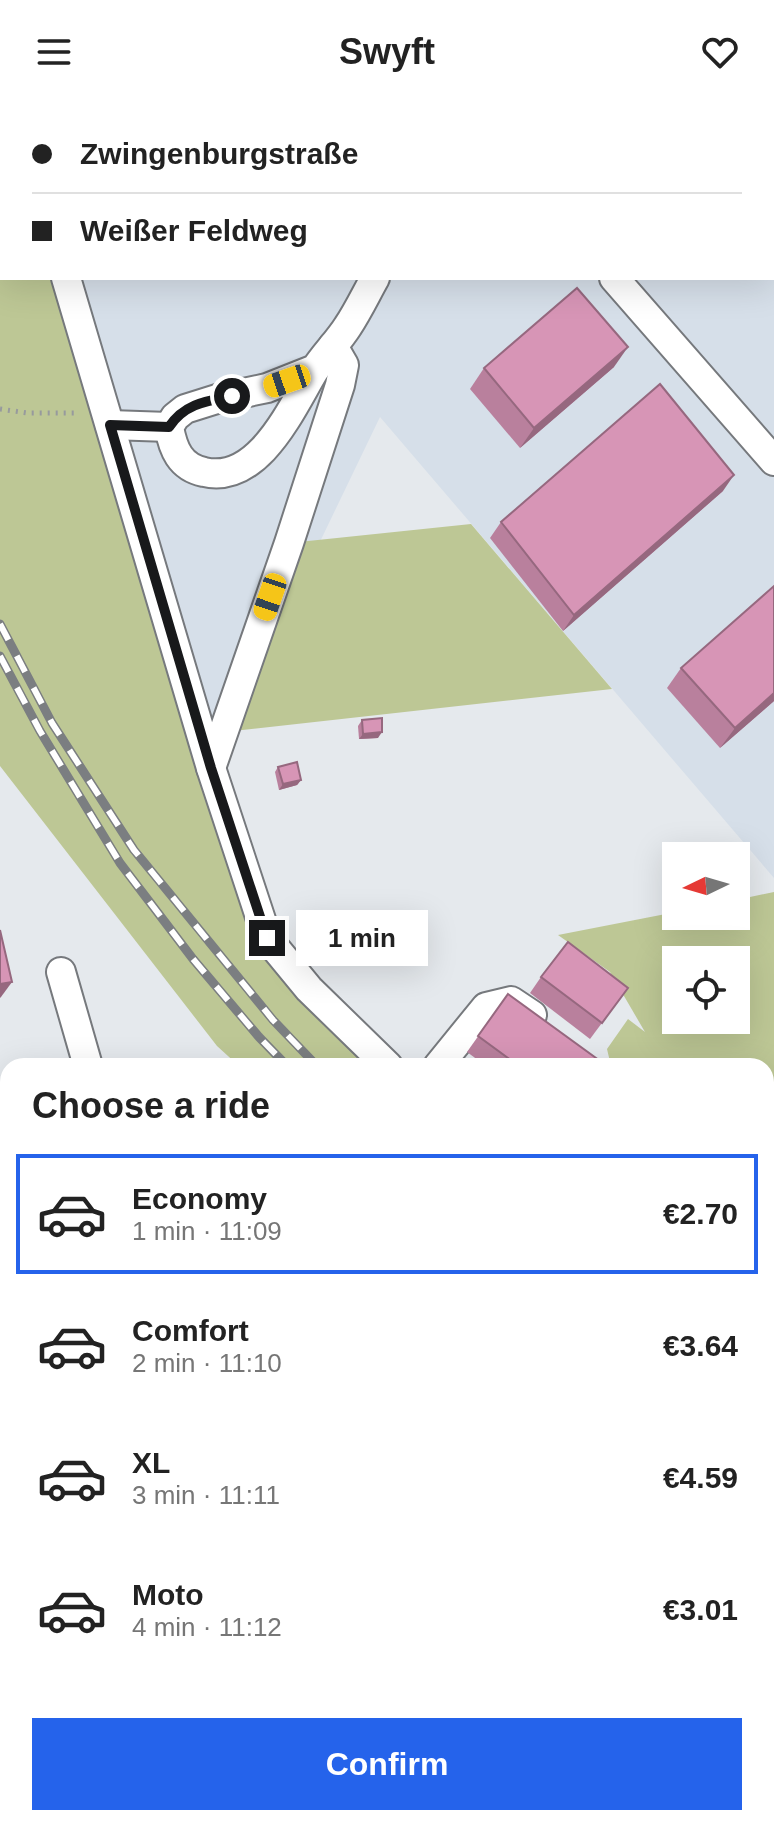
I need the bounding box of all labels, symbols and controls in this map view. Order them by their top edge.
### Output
icon: menu [32,30,76,74]
icon: heart [698,30,742,74]
text: Swyft [339,31,435,72]
text: Zwingenburgstraße [80,137,358,170]
text: Weißer Feldweg [80,214,308,247]
car [260,362,314,400]
route start [214,378,250,414]
car [251,570,289,624]
north arrow [662,842,750,930]
map controls [662,842,750,1034]
callout: 1 min [295,910,427,966]
route end [249,920,285,956]
text: 1 min [328,923,396,953]
button: locate [662,946,750,1034]
text: Choose a ride [32,1085,270,1126]
icon: car [36,1178,108,1250]
text: Economy [132,1182,267,1215]
text: €2.70 [663,1197,738,1230]
text: 1 min · 11:09 [132,1216,282,1246]
icon: car [36,1310,108,1382]
text: Comfort [132,1314,249,1347]
text: €3.64 [663,1329,738,1362]
text: 2 min · 11:10 [132,1348,282,1378]
icon: car [36,1442,108,1514]
text: XL [132,1446,170,1479]
text: €4.59 [663,1461,738,1494]
text: 3 min · 11:11 [132,1480,280,1510]
icon: car [36,1574,108,1646]
text: Moto [132,1578,204,1611]
text: €3.01 [663,1593,738,1626]
text: 4 min · 11:12 [132,1612,282,1642]
button: Confirm [32,1718,742,1810]

